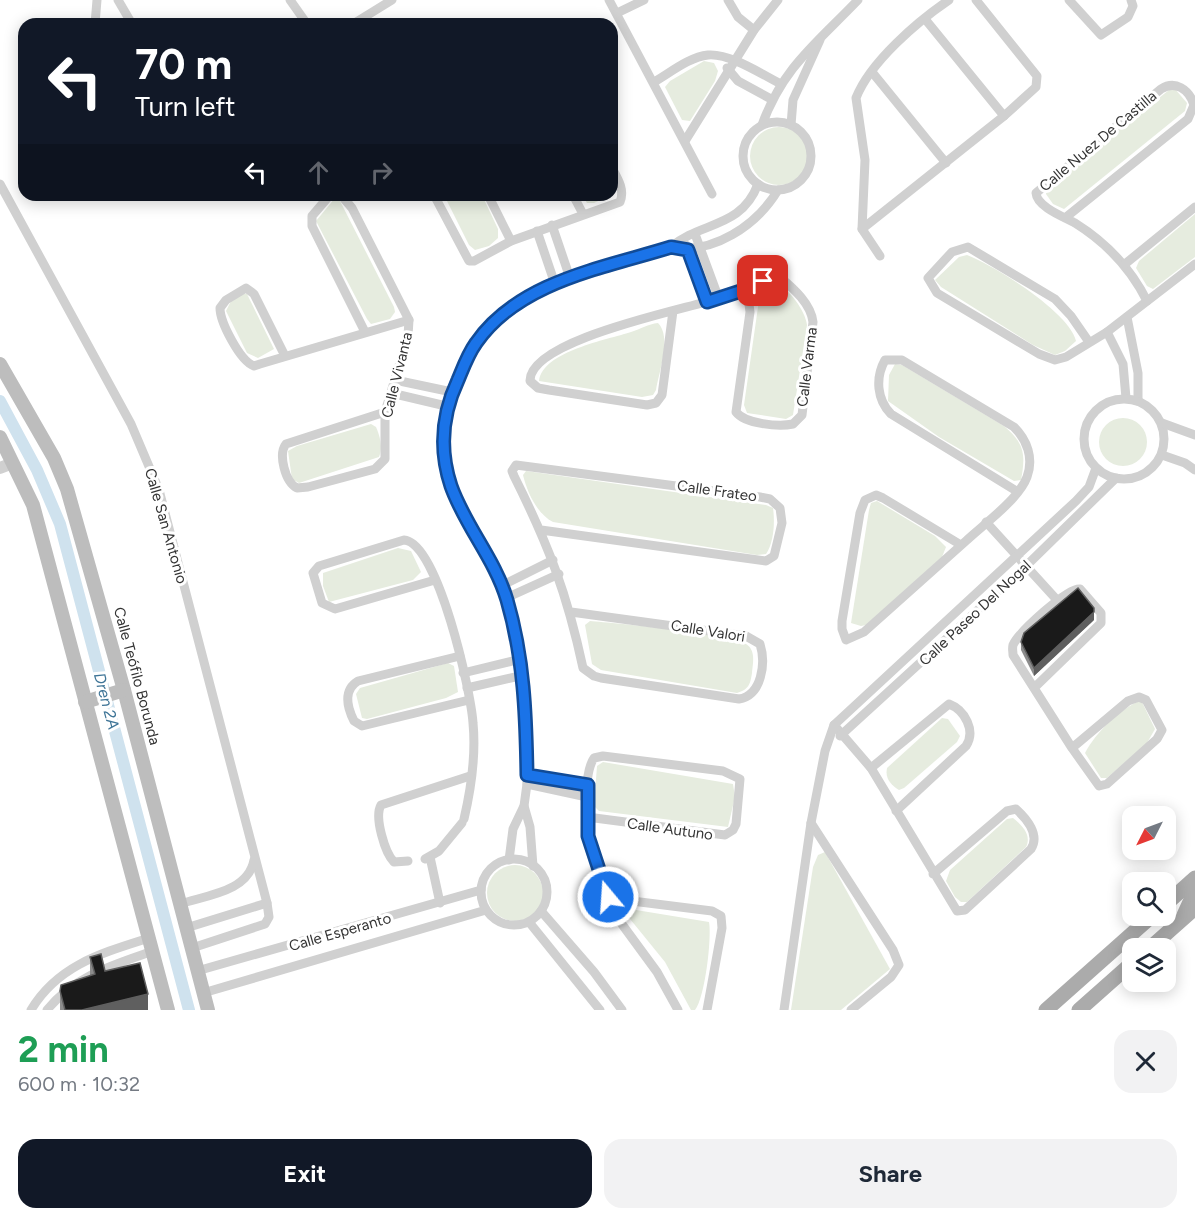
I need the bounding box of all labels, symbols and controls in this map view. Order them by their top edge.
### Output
text: 70 m [135,39,232,90]
icon: left [36,42,114,120]
street label: Calle Nuez De Castilla [1036,87,1160,195]
text: Turn left [135,90,235,123]
icon: left [239,156,272,189]
icon: ahead [302,156,335,189]
icon: right [365,156,398,189]
pin [737,255,788,306]
icon: arrive [746,264,779,297]
street label: Calle Varma [793,326,821,408]
street label: Calle Vivanta [378,330,416,420]
street label: Calle San Antonio [141,466,191,586]
street label: Calle Frateo [676,477,758,506]
street label: Calle Paseo Del Nogal [915,557,1035,669]
street label: Calle Teófilo Borunda [110,605,164,747]
street label: Calle Valori [670,616,746,646]
water label: Dren 2A [90,671,123,732]
north arrow [1122,806,1176,860]
map controls [1122,806,1176,992]
street label: Calle Autuno [626,814,714,844]
position arrow [576,865,640,929]
button: search [1122,872,1176,926]
street label: Calle Esperanto [287,909,393,955]
button: layers [1122,938,1176,992]
text: 2 min [18,1028,109,1071]
button: close [1114,1030,1177,1093]
text: 600 m · 10:32 [18,1072,140,1096]
button: Exit [18,1139,592,1208]
button: Share [604,1139,1177,1208]

